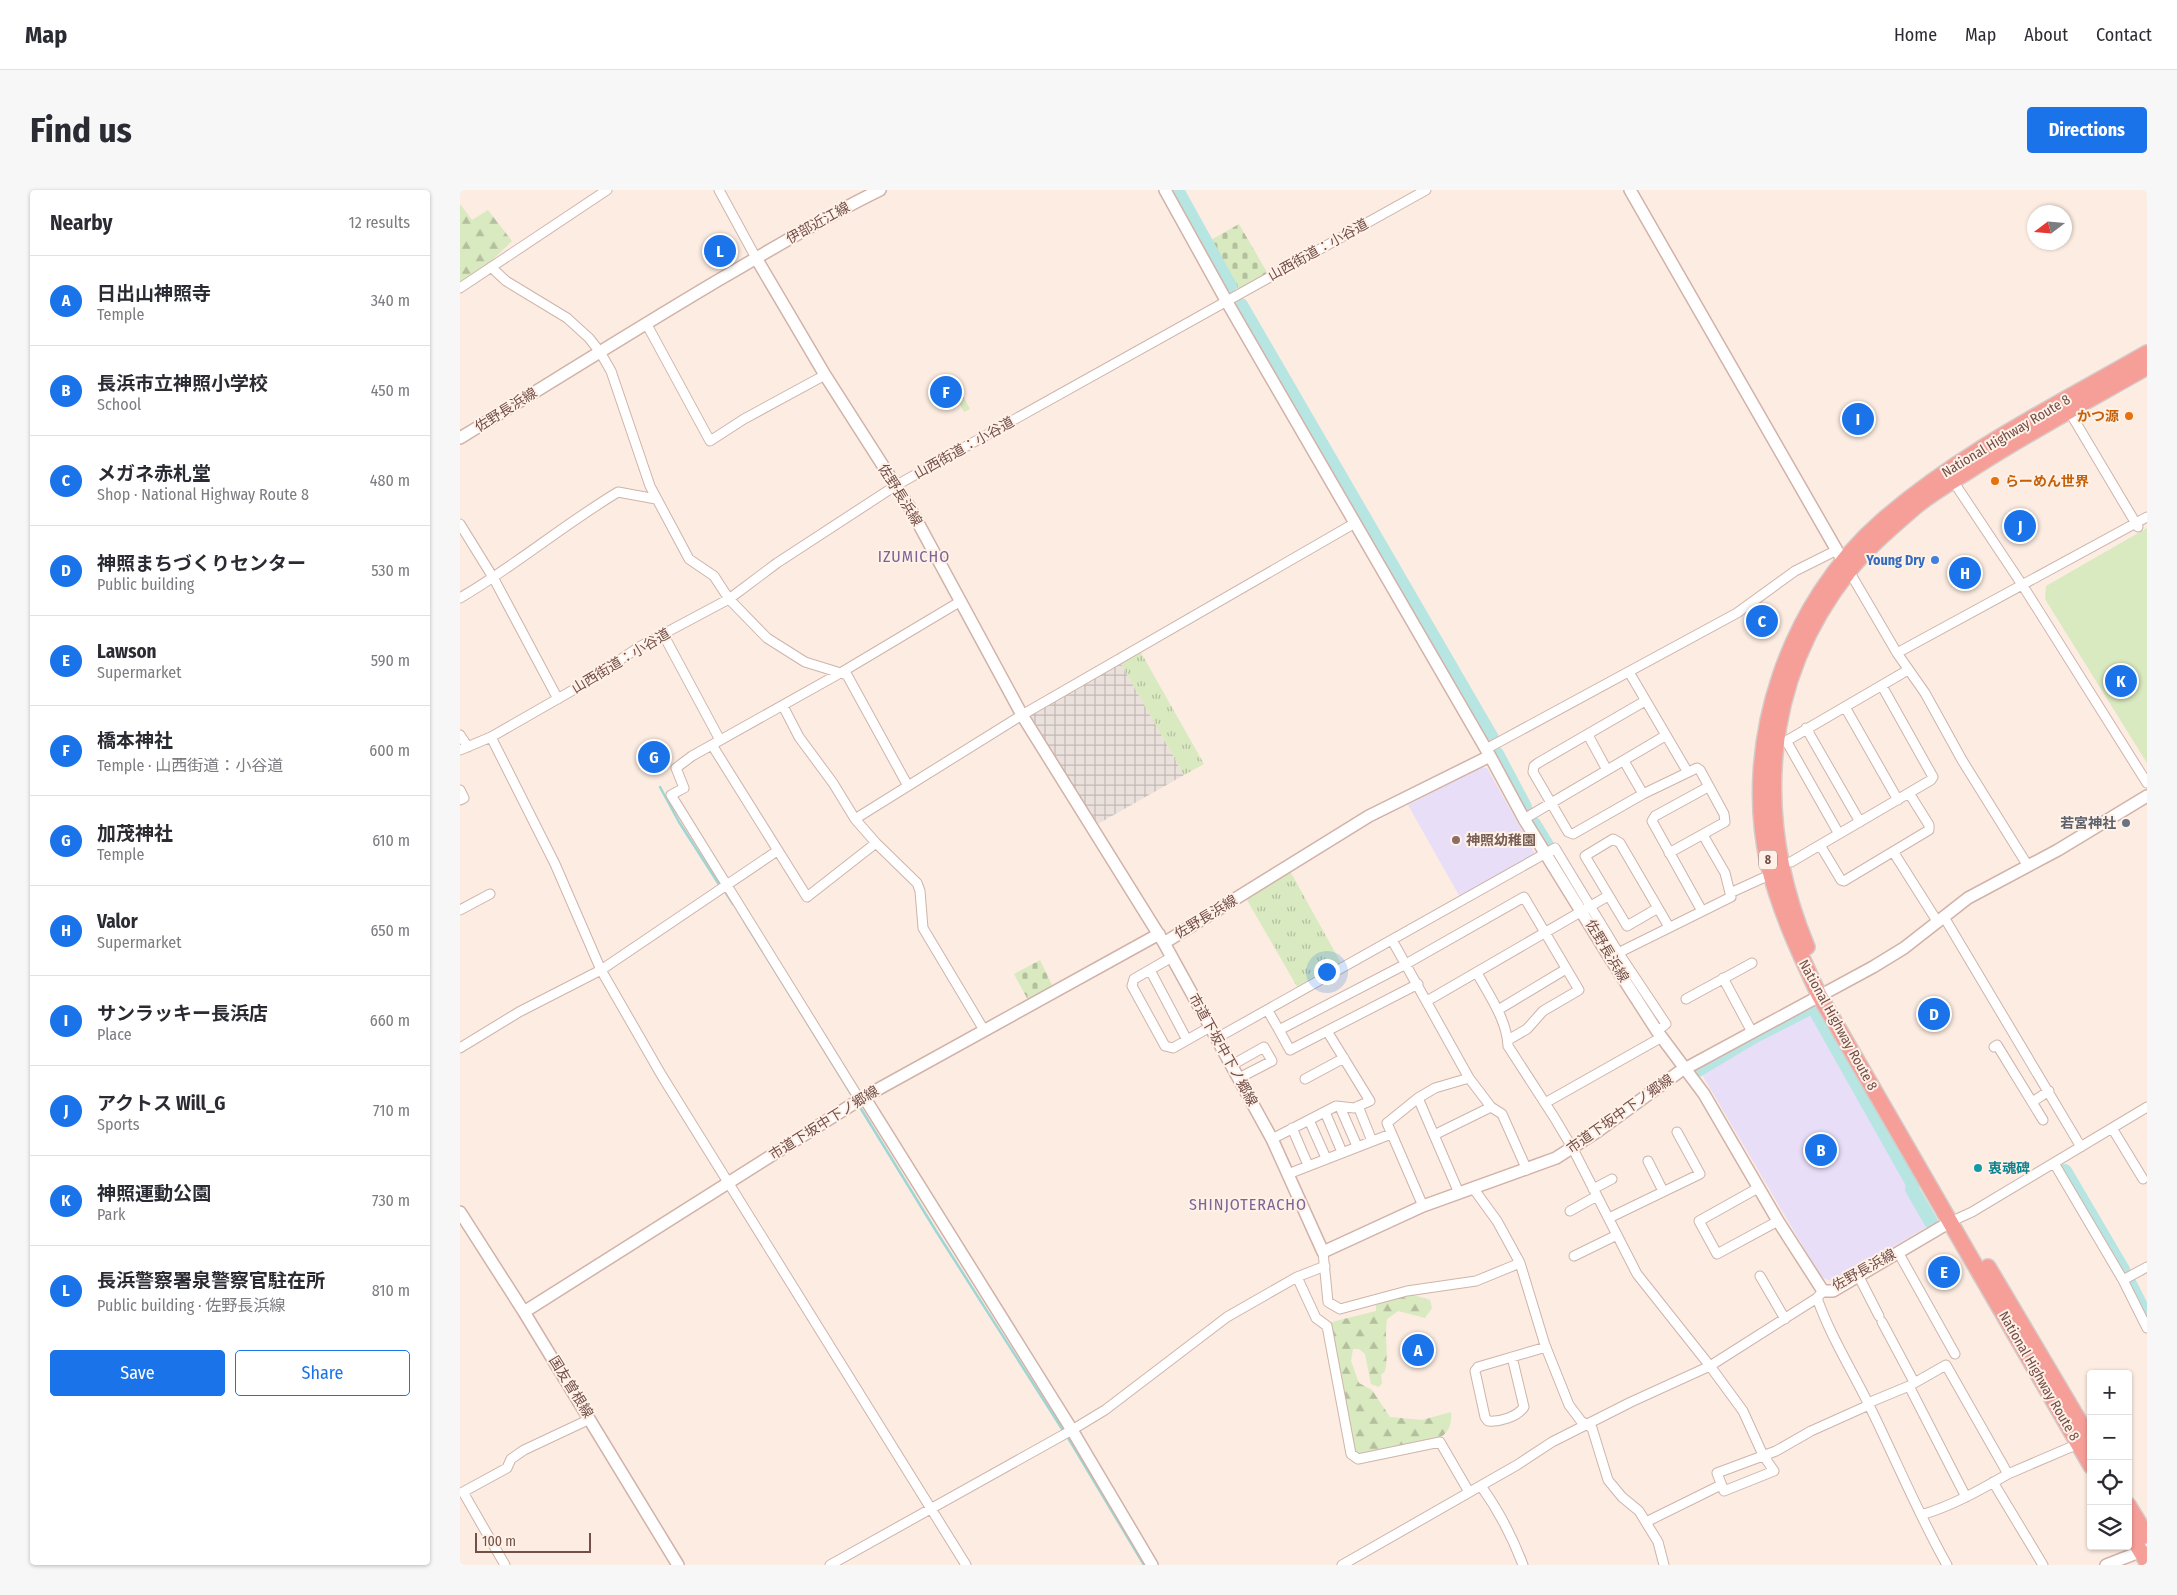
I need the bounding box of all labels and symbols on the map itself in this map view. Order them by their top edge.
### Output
street label: 伊部近江線 [783,199,853,247]
north arrow [2027,205,2072,250]
street label: 山西街道：小谷道 [1265,215,1371,285]
pin: L [704,232,736,270]
pin: F [930,373,962,411]
street label: 佐野長浜線 [472,384,540,436]
street label: National Highway Route 8 [1939,391,2073,481]
pin: I [1842,400,1874,438]
place label: かつ源 [2077,408,2119,425]
marker: かつ源 [2123,410,2135,422]
street label: 山西街道：小谷道 [911,413,1017,483]
street label: 佐野長浜線 [874,461,926,529]
place label: らーめん世界 [2005,473,2089,490]
marker: らーめん世界 [1989,475,2001,487]
pin: J [2004,507,2036,545]
district label: IZUMICHO [878,547,950,566]
place label: Young Dry [1865,552,1925,569]
marker: Young Dry [1929,554,1941,566]
pin: H [1949,554,1981,592]
pin: C [1746,602,1778,640]
street label: 山西街道：小谷道 [569,625,673,697]
pin: K [2105,662,2137,700]
pin: G [638,738,670,776]
place label: 若宮神社 [2060,815,2116,832]
marker: 若宮神社 [2120,817,2132,829]
place label: 神照幼稚園 [1466,832,1536,849]
marker: 神照幼稚園 [1450,834,1462,846]
road number: 8 [1759,850,1777,870]
street label: 佐野長浜線 [1172,892,1240,942]
street label: 佐野長浜線 [1582,917,1632,985]
street label: National Highway Route 8 [1795,957,1881,1093]
your location [1314,959,1340,985]
street label: 市道下坂中下ノ郷線 [1185,991,1261,1109]
pin: D [1918,995,1950,1033]
street label: 市道下坂中下ノ郷線 [1564,1071,1676,1157]
street label: 市道下坂中下ノ郷線 [766,1082,882,1164]
pin: B [1805,1131,1837,1169]
place label: 衷魂碑 [1988,1160,2030,1177]
marker: 衷魂碑 [1972,1162,1984,1174]
district label: SHINJOTERACHO [1189,1195,1307,1214]
street label: 佐野長浜線 [1829,1246,1899,1294]
pin: E [1928,1253,1960,1291]
street label: National Highway Route 8 [1995,1308,2083,1444]
pin: A [1402,1331,1434,1369]
street label: 国友曽根線 [545,1353,597,1421]
scale bar [475,1530,591,1553]

